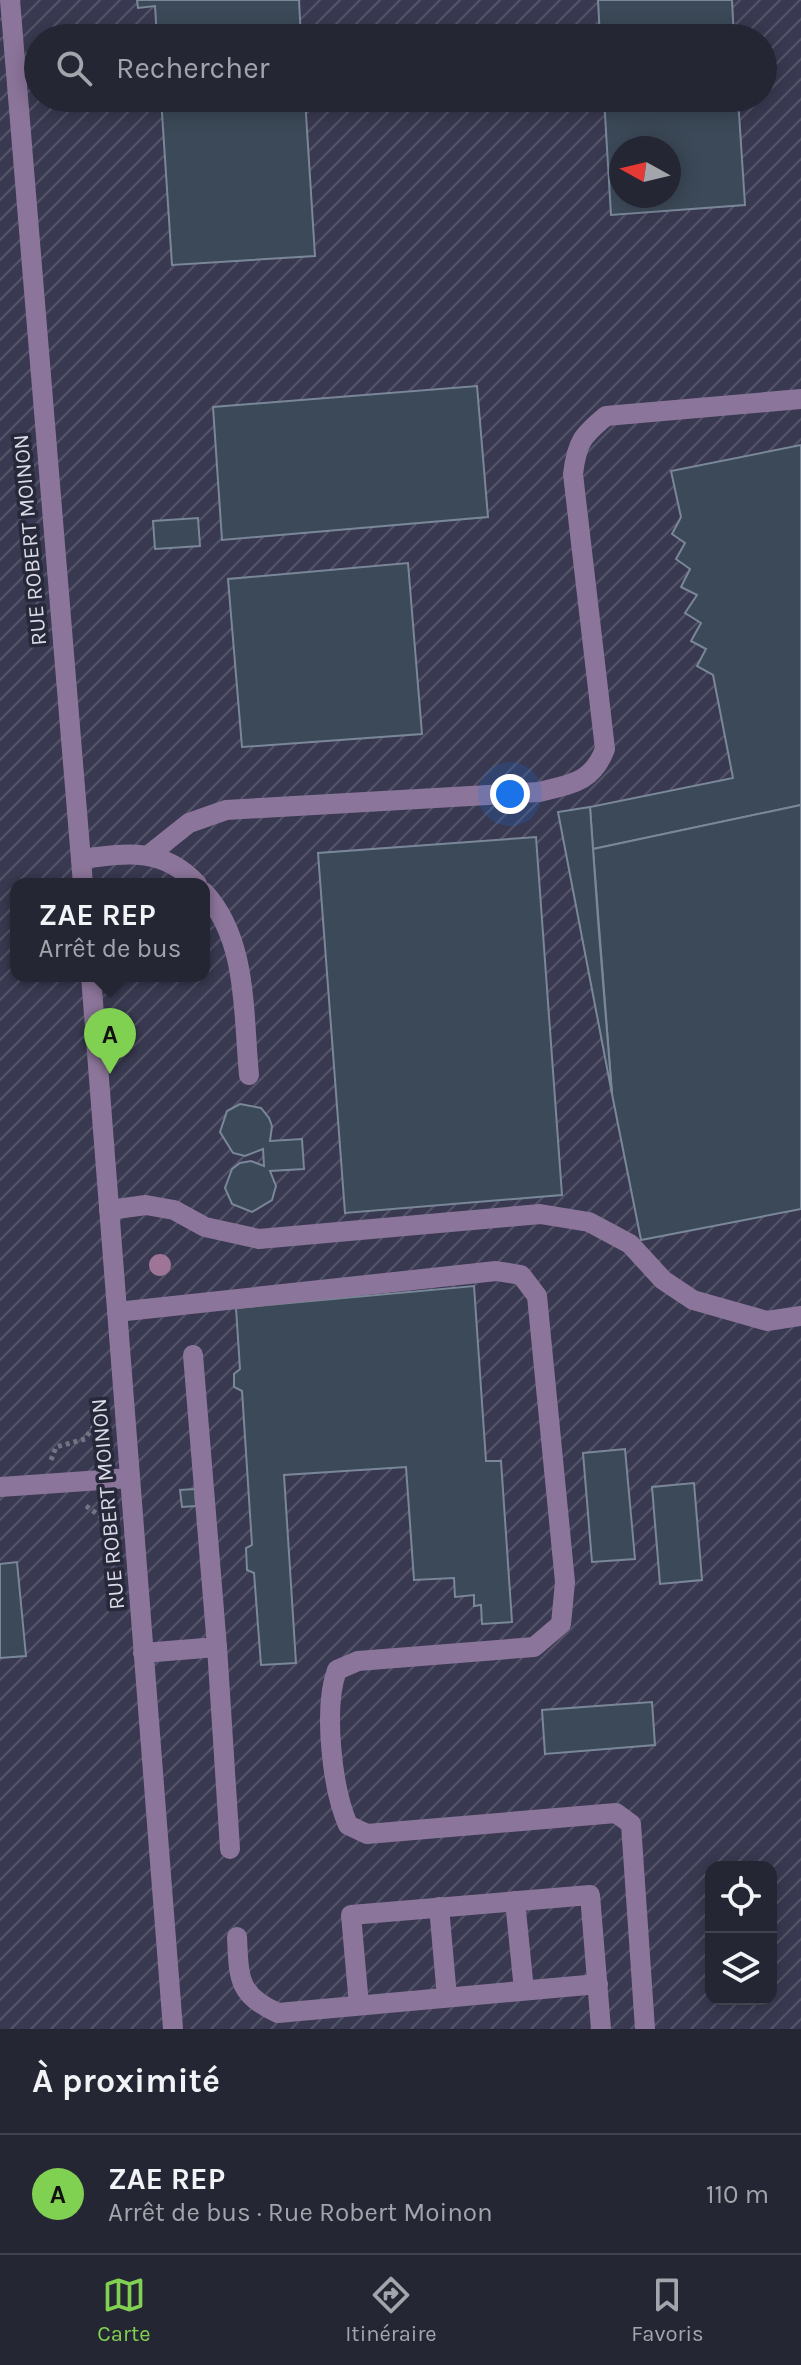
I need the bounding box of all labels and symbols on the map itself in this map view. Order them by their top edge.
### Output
north arrow [609,136,681,208]
street label: RUE ROBERT MOINON [8,433,52,647]
your location [490,774,530,814]
pin: A [84,1008,136,1074]
street label: RUE ROBERT MOINON [86,1397,130,1611]

